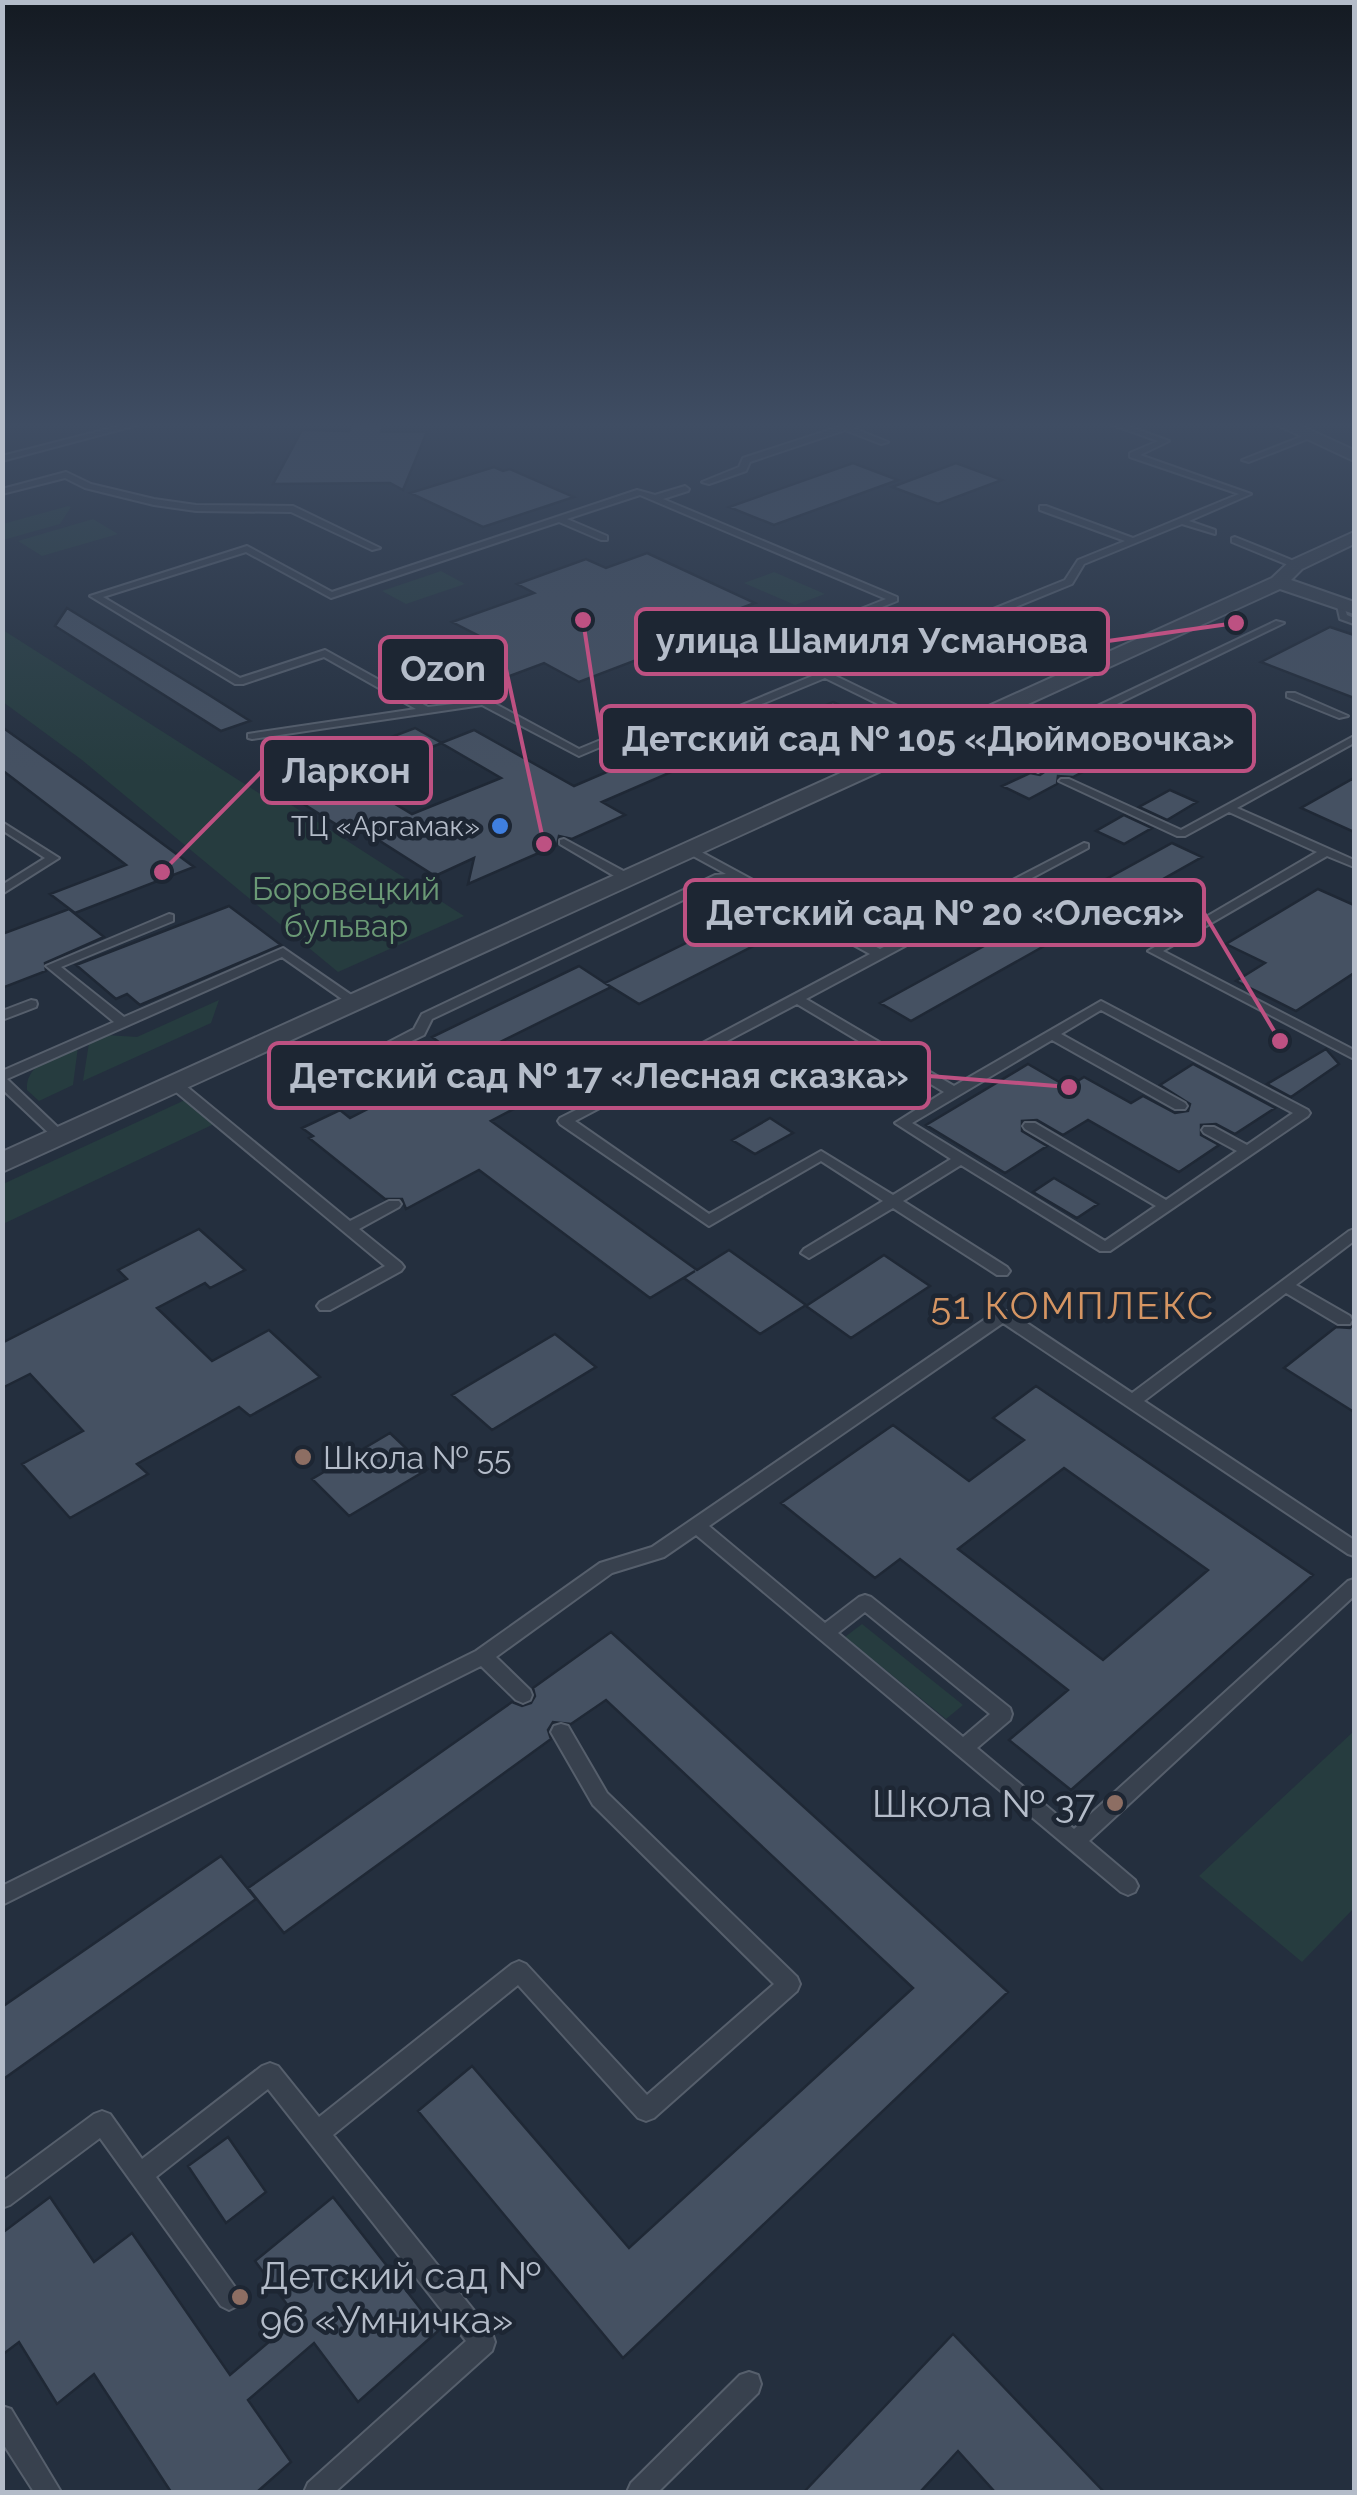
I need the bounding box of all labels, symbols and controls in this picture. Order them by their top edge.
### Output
callout: улица Шамиля Усманова [636,609,1108,674]
text: улица Шамиля Усманова [656,620,1088,661]
callout: Ozon [380,637,506,702]
text: Ozon [400,648,486,689]
callout: Детский сад № 105 «Дюймовочка» [601,706,1254,771]
text: Детский сад № 105 «Дюймовочка» [622,718,1235,759]
callout: Ларкон [262,738,431,803]
text: Ларкон [281,750,411,791]
place label: ТЦ «Аргамак» [291,810,480,843]
marker: ТЦ «Аргамак» [489,815,511,837]
park label: Боровецкий бульвар [252,870,440,944]
callout: Детский сад № 20 «Олеся» [685,880,1204,945]
text: Детский сад № 20 «Олеся» [706,892,1184,933]
callout: Детский сад № 17 «Лесная сказка» [269,1043,929,1108]
text: Детский сад № 17 «Лесная сказка» [289,1055,909,1096]
district label: 51 КОМПЛЕКС [930,1283,1216,1328]
place label: Школа № 55 [323,1439,512,1476]
marker: Школа № 55 [292,1446,314,1468]
place label: Школа № 37 [872,1781,1095,1826]
marker: Школа № 37 [1104,1792,1126,1814]
place label: Детский сад № 96 «Умничка» [260,2253,541,2342]
marker: Детский сад № 96 «Умничка» [229,2286,251,2308]

